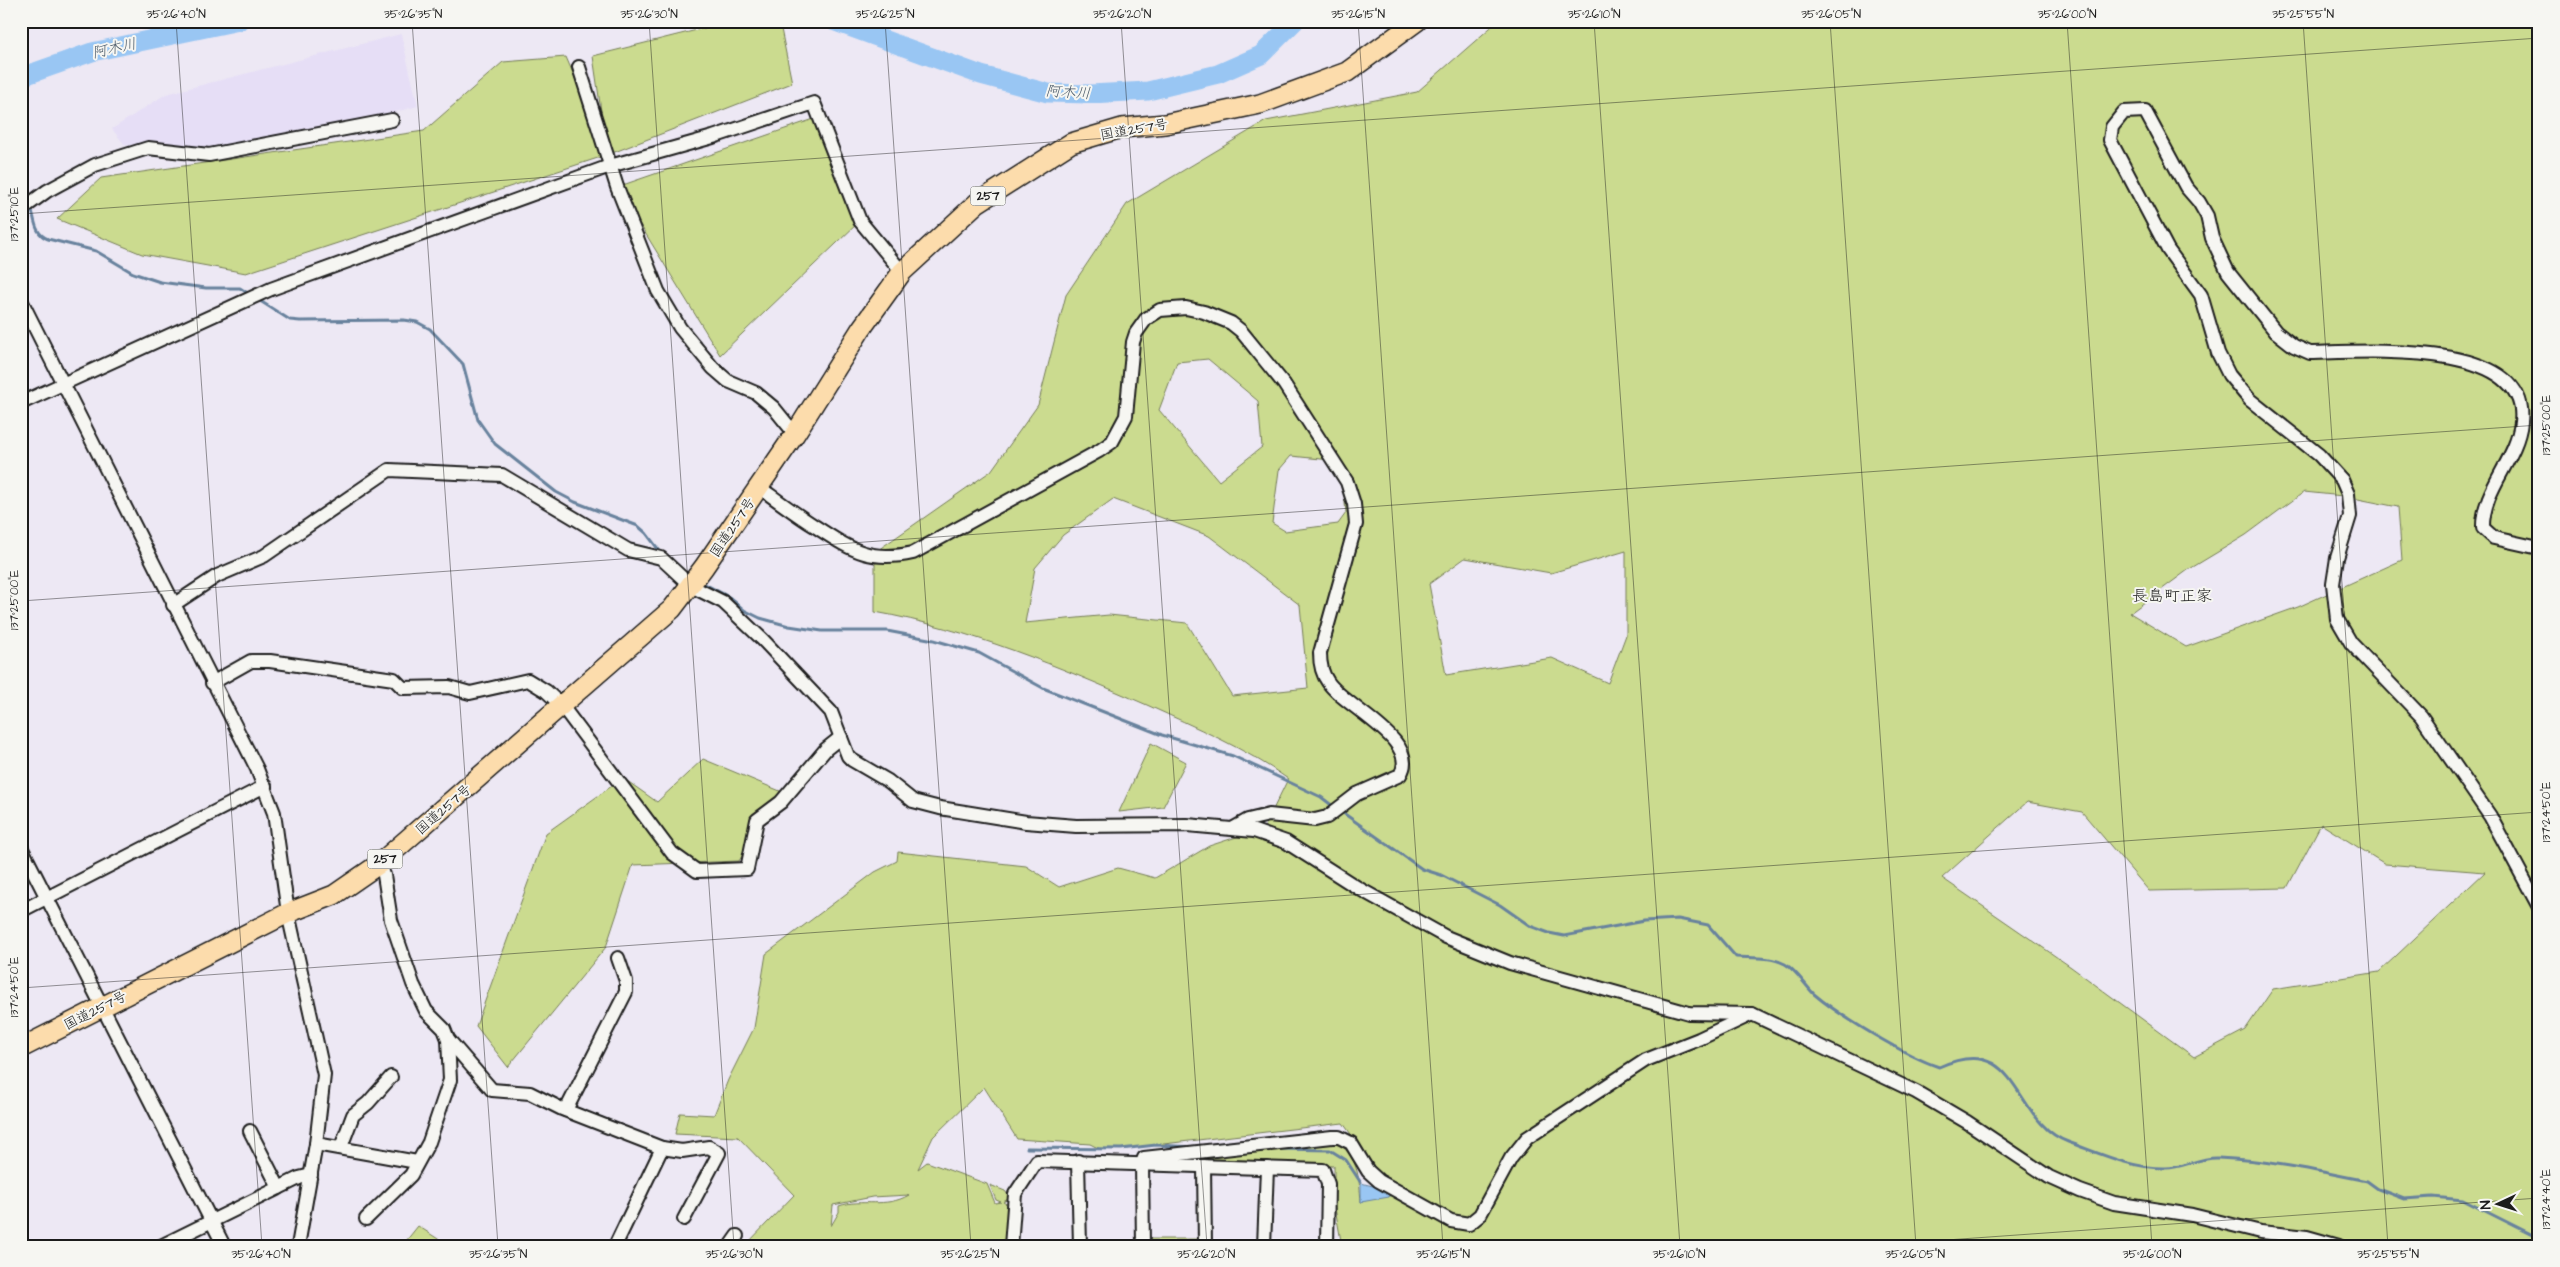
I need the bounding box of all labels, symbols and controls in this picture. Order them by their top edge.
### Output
text: 35°26'40"N [146,6,206,23]
text: 35°26'35"N [384,6,443,23]
text: 35°26'30"N [620,6,678,23]
text: 35°26'25"N [855,6,915,23]
text: 35°26'20"N [1093,6,1152,23]
text: 35°26'15"N [1331,6,1385,23]
text: 35°26'10"N [1567,6,1621,23]
text: 35°26'05"N [1801,6,1861,23]
text: 35°26'00"N [2037,6,2097,23]
text: 35°25'55"N [2272,6,2334,23]
water label: 阿木川 [90,33,138,64]
water label: 阿木川 [1045,81,1091,104]
street label: 国道257号 [1099,114,1170,146]
text: 137°25'10"E [6,187,23,241]
road number: 257 [970,187,1006,206]
text: 137°25'00"E [2538,395,2555,455]
street label: 国道257号 [705,494,760,562]
text: 137°25'00"E [6,570,23,630]
district label: 長島町正家 [2132,585,2212,607]
street label: 国道257号 [411,780,476,840]
text: 137°24'50"E [2538,782,2555,842]
road number: 257 [368,850,402,869]
text: 137°24'50"E [6,957,23,1017]
street label: 国道257号 [60,986,131,1035]
text: 137°24'40"E [2538,1169,2555,1229]
north arrow [2472,1180,2522,1230]
text: N [2476,1200,2496,1210]
text: 35°26'40"N [231,1246,291,1263]
text: 35°26'35"N [469,1246,528,1263]
text: 35°26'30"N [705,1246,763,1263]
text: 35°26'25"N [940,1246,1000,1263]
text: 35°26'20"N [1177,1246,1236,1263]
text: 35°26'15"N [1416,1246,1470,1263]
text: 35°26'10"N [1652,1246,1706,1263]
text: 35°26'05"N [1885,1246,1945,1263]
text: 35°26'00"N [2122,1246,2182,1263]
text: 35°25'55"N [2357,1246,2419,1263]

